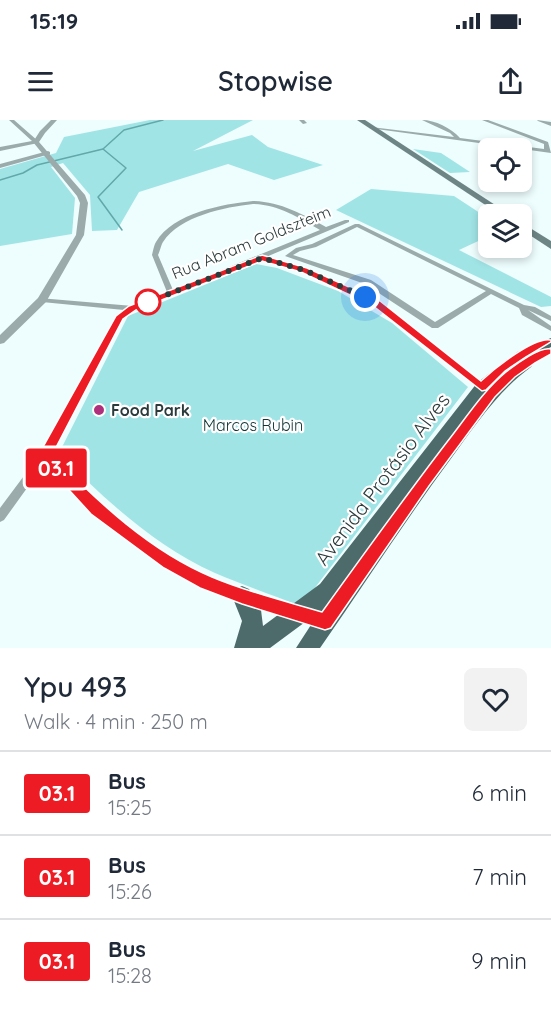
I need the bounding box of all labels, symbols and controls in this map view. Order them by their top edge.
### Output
text: 15:19 [30,7,78,35]
text: Stopwise [218,64,333,98]
icon: menu [24,65,57,98]
icon: share [494,65,527,98]
map controls [478,138,532,258]
button: locate [478,138,532,192]
street label: Rua Abram Goldszteim [168,201,334,283]
button: layers [478,204,532,258]
your location [350,282,380,312]
unlabelled marker [135,289,161,315]
street label: Avenida Protásio Alves [309,388,455,570]
place label: Food Park [111,400,190,420]
marker: Food Park [92,403,106,417]
park label: Marcos Rubin [203,415,303,435]
line badge: 03.1 [14,448,98,488]
text: 03.1 [38,455,74,481]
button: heart [464,668,527,731]
text: Ypu 493 [24,669,127,704]
text: Walk · 4 min · 250 m [24,709,208,734]
text: Bus [108,767,146,795]
text: 6 min [472,779,527,807]
text: 03.1 [39,780,75,806]
text: 15:25 [108,795,152,820]
text: Bus [108,851,146,879]
text: 7 min [472,863,527,891]
text: 03.1 [39,864,75,890]
text: 15:26 [108,879,152,904]
text: Bus [108,935,146,963]
text: 9 min [471,947,527,975]
text: 03.1 [39,948,75,974]
text: 15:28 [108,963,152,988]

